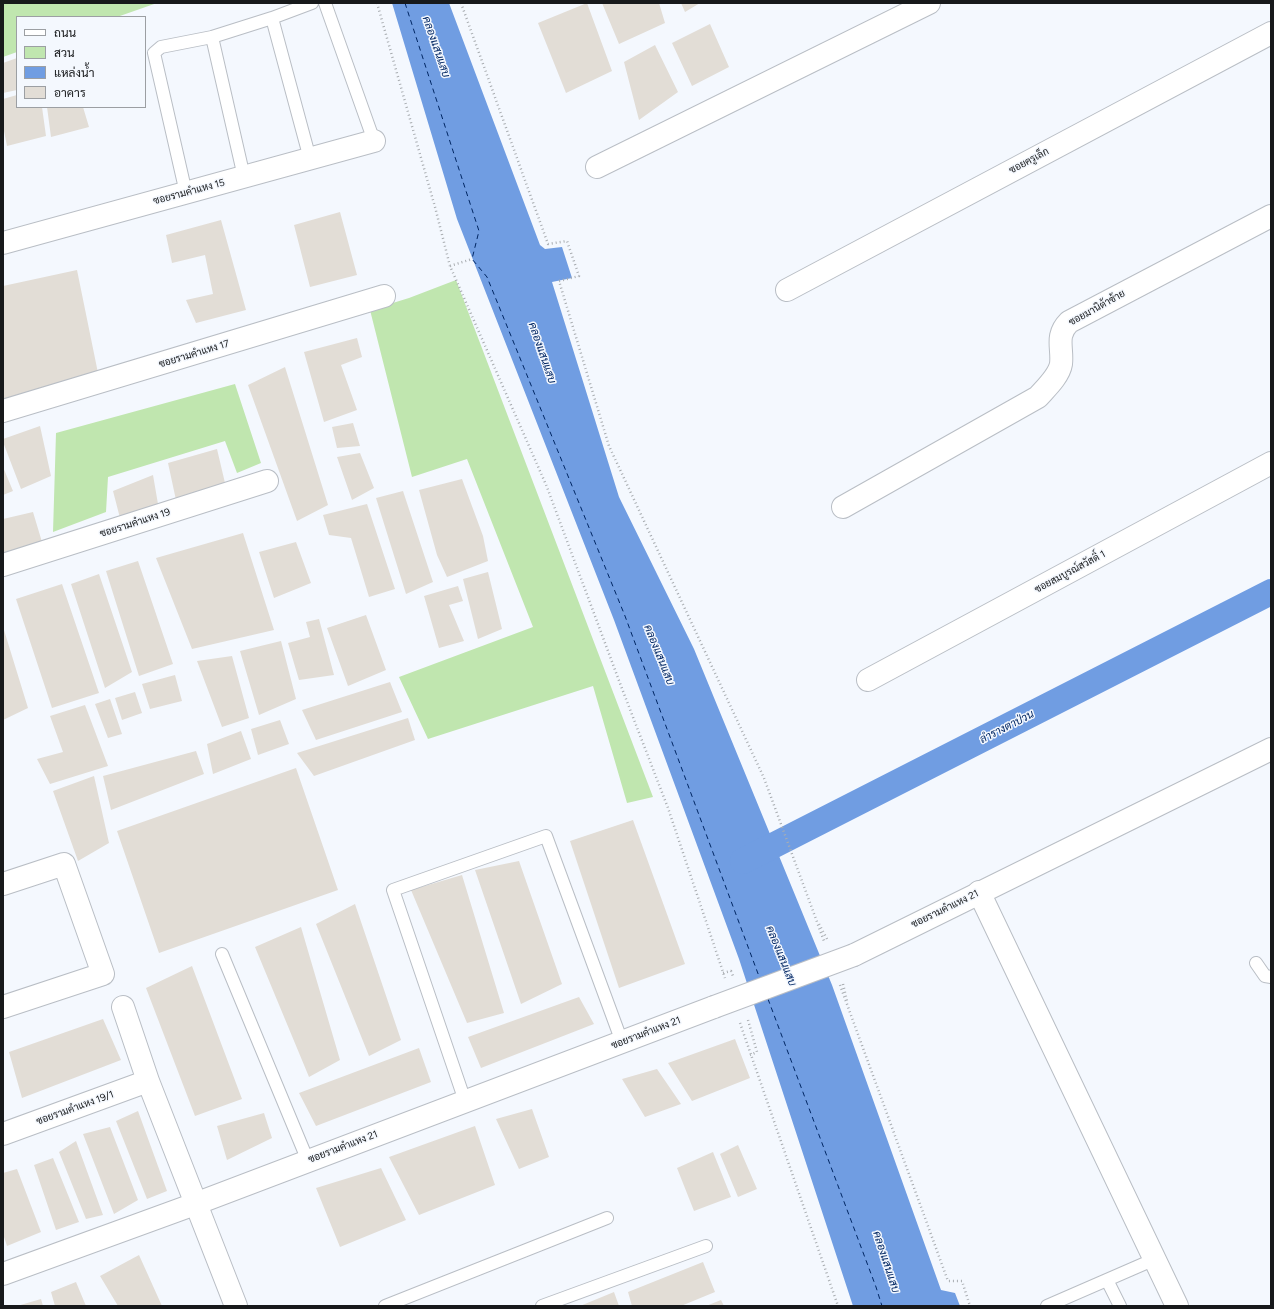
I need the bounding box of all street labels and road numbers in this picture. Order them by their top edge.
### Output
street label: ซอยครูเล็ก [1007,146,1051,176]
street label: ซอยรามคำแหง 15 [152,177,226,207]
street label: ซอยมานิต้าซ้าย [1067,288,1127,328]
street label: ซอยรามคำแหง 17 [157,338,231,370]
street label: ซอยรามคำแหง 19 [98,506,172,540]
street label: ซอยสมบูรณ์สวัสดิ์ 1 [1033,548,1107,596]
street label: ซอยรามคำแหง 21 [909,888,981,930]
street label: ซอยรามคำแหง 21 [610,1014,682,1052]
street label: ซอยรามคำแหง 19/1 [35,1088,115,1128]
street label: ซอยรามคำแหง 21 [307,1128,379,1166]

